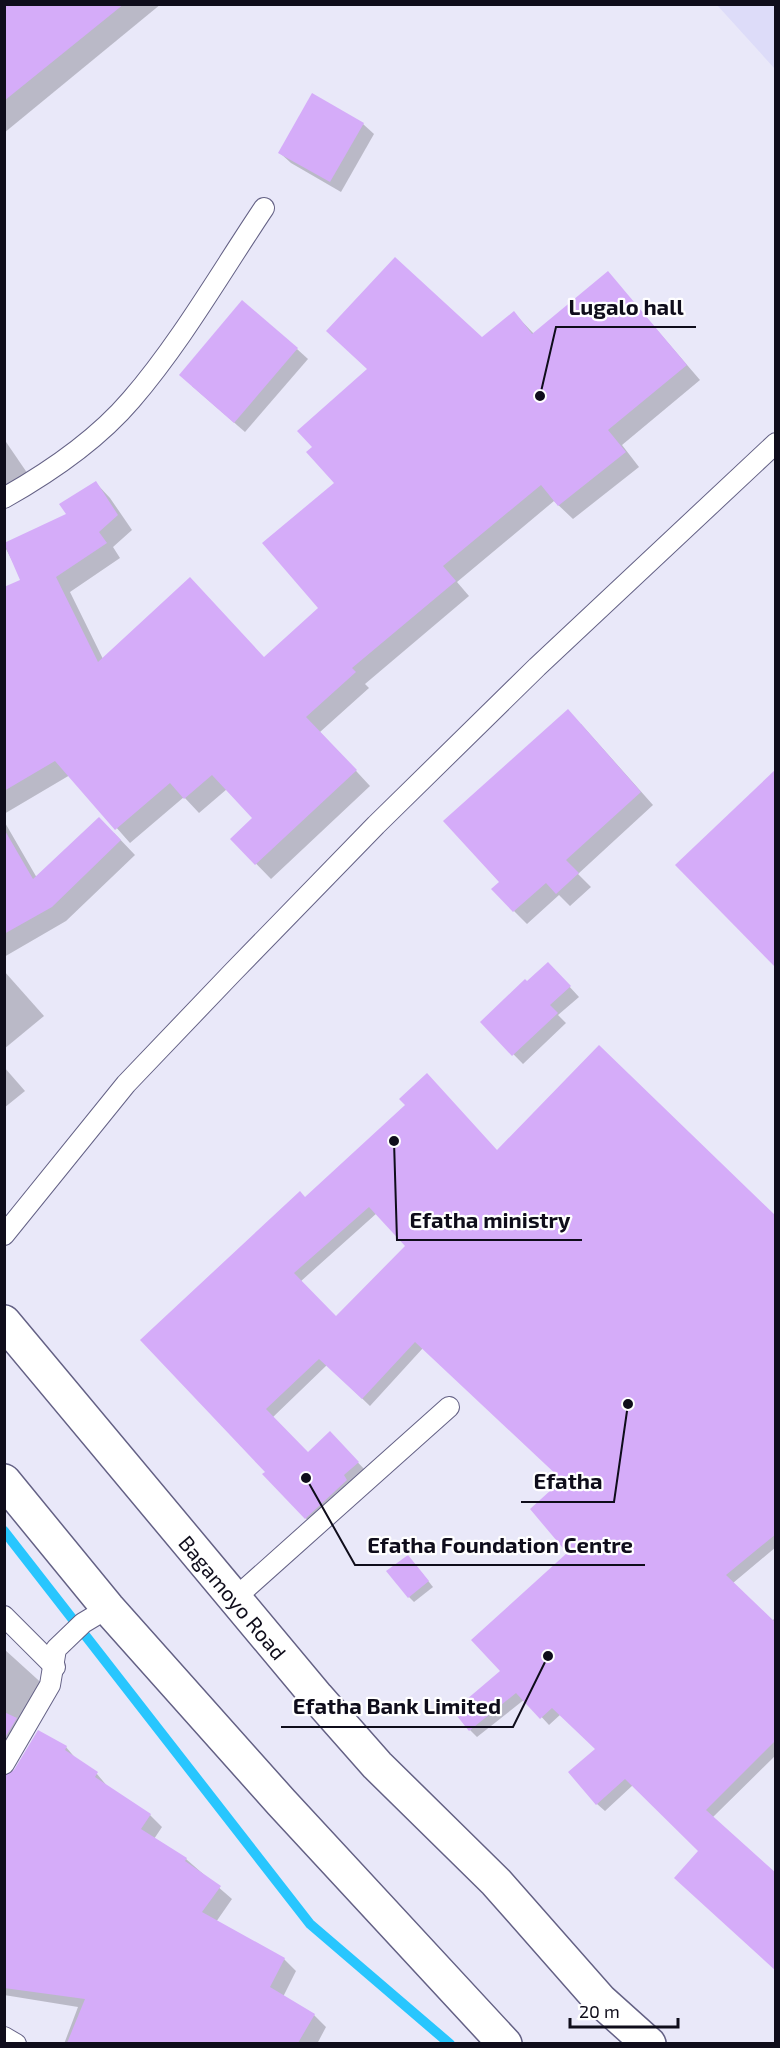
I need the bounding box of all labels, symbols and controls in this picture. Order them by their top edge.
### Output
callout: Lugalo hall [556,287,696,327]
text: Lugalo hall [568,293,684,319]
callout: Efatha ministry [397,1200,582,1240]
text: Efatha ministry [410,1206,571,1233]
callout: Efatha [521,1462,614,1502]
text: Efatha [534,1467,602,1493]
callout: Efatha Foundation Centre [355,1525,645,1565]
street label: Bagamoyo Road [174,1530,292,1664]
text: Efatha Foundation Centre [367,1531,633,1557]
callout: Efatha Bank Limited [281,1687,513,1727]
text: Efatha Bank Limited [293,1692,501,1718]
scale bar [570,1991,678,2029]
text: 20 m [579,2000,620,2022]

